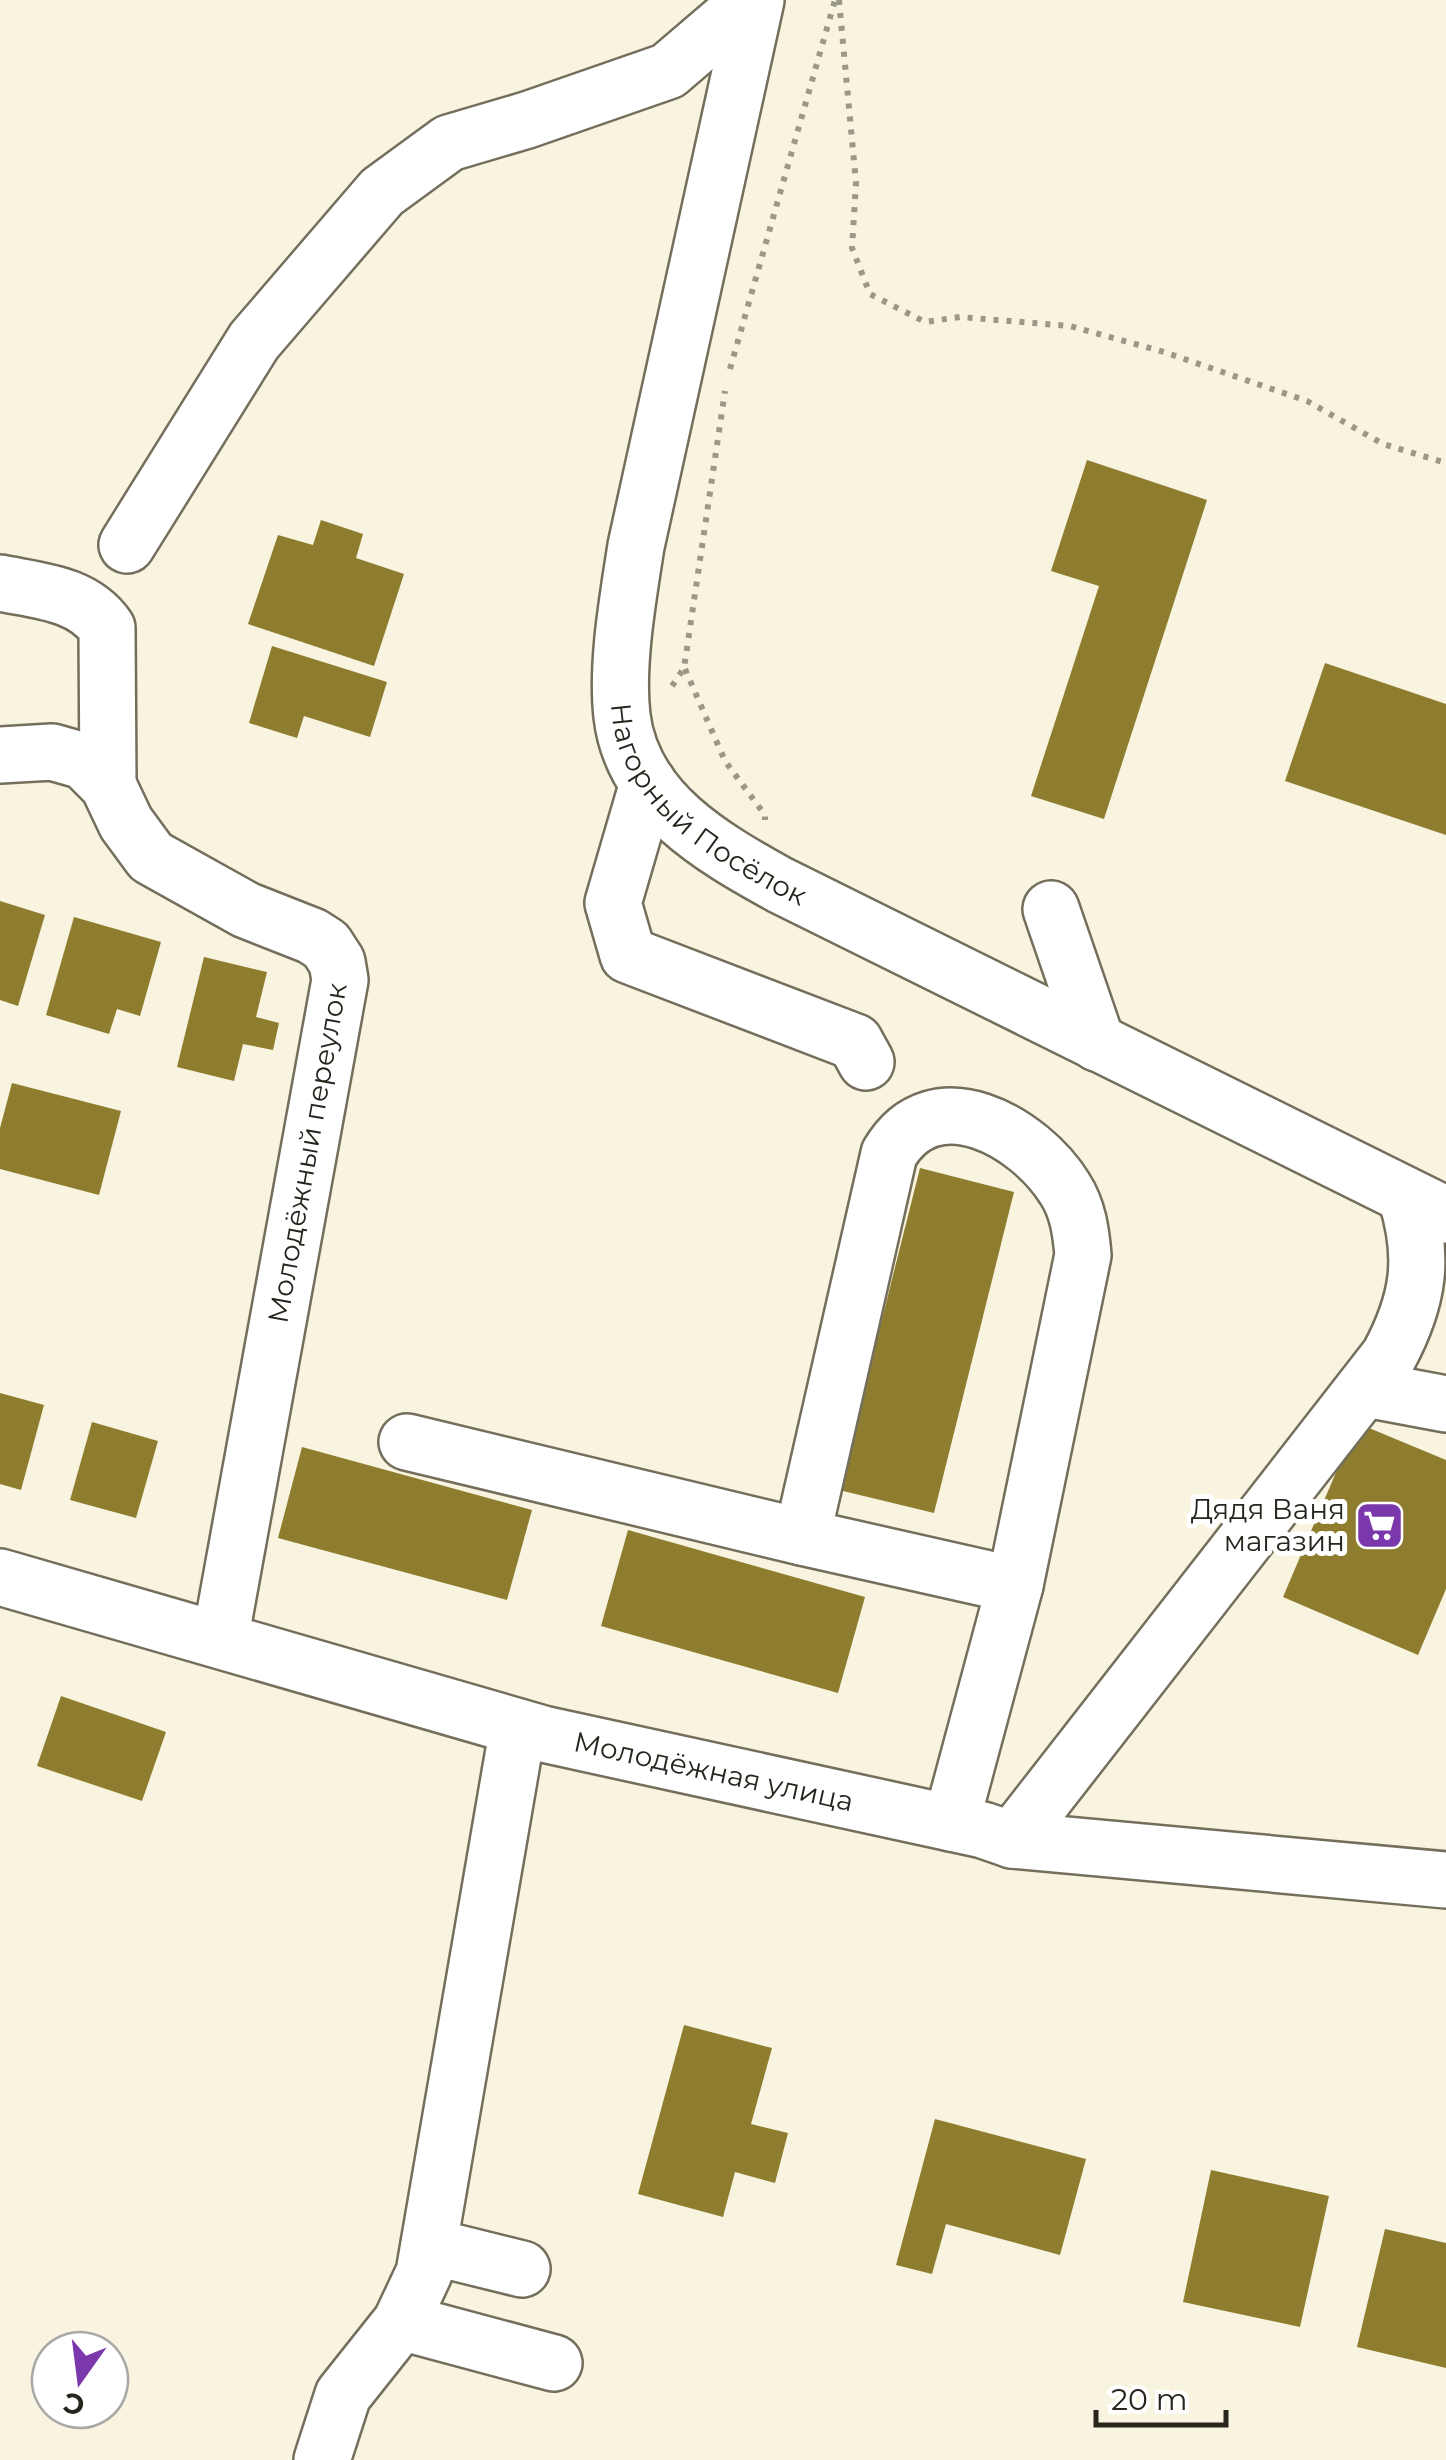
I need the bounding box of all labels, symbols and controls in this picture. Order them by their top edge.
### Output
street label: Нагорный Посёлок [604,701,812,913]
street label: Молодёжный переулок [260,980,354,1326]
place label: Дядя Ваня магазин [1191,1492,1345,1558]
supermarket icon: Дядя Ваня магазин [1354,1499,1406,1551]
street label: Молодёжная улица [571,1724,857,1818]
north arrow [30,2330,130,2430]
scale bar [1096,2365,1226,2427]
text: 20 m [1111,2381,1188,2418]
text: С [60,2385,88,2423]

